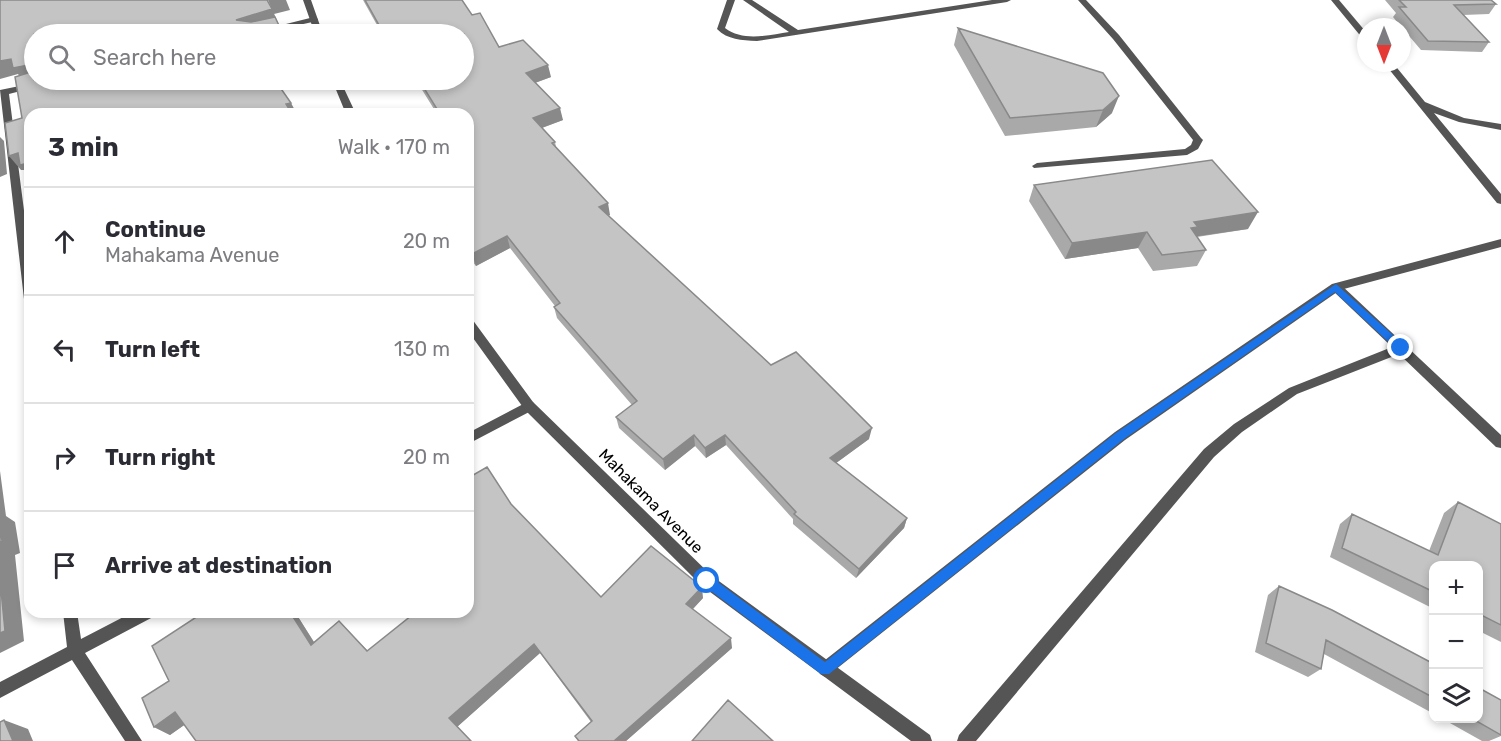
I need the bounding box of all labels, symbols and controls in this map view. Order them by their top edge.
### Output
north arrow [1357,18,1411,72]
search box [24,24,474,90]
icon: search [45,41,78,74]
text: Search here [93,44,216,71]
text: 3 min [48,132,119,163]
text: Walk · 170 m [338,135,450,159]
text: Continue [105,216,206,243]
icon: ahead [48,225,81,258]
text: 20 m [403,229,450,253]
text: Mahakama Avenue [105,243,280,267]
icon: left [48,333,81,366]
route end [1387,334,1413,360]
text: Turn left [105,336,200,363]
text: 130 m [394,337,450,361]
icon: right [48,441,81,474]
text: Turn right [105,444,215,471]
text: 20 m [403,445,450,469]
street label: Mahakama Avenue [595,445,707,557]
icon: arrive [48,549,81,582]
text: Arrive at destination [105,552,332,579]
map controls [1429,561,1483,723]
button: + [1429,561,1483,615]
route start [693,567,719,593]
button: − [1429,615,1483,669]
button: layers [1429,669,1483,723]

